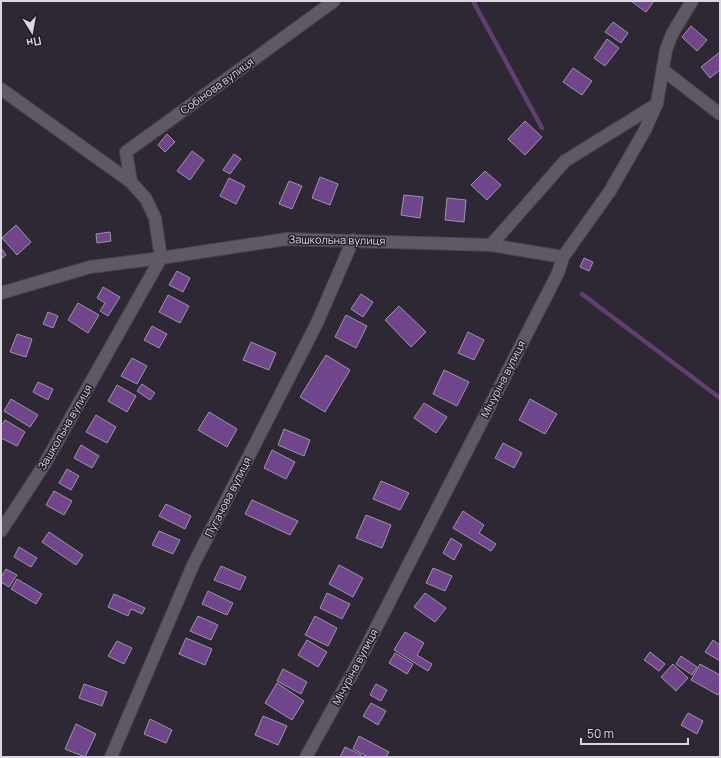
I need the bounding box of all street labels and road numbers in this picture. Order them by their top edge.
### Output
street label: Собінова вулиця [177,54,257,117]
street label: Зашкольна вулиця [289,231,385,248]
street label: Мічуріна вулиця [477,338,528,420]
street label: Зашкольна вулиця [34,381,95,472]
street label: Пугачова вулиця [201,454,254,539]
street label: Мічуріна вулиця [328,626,381,708]

